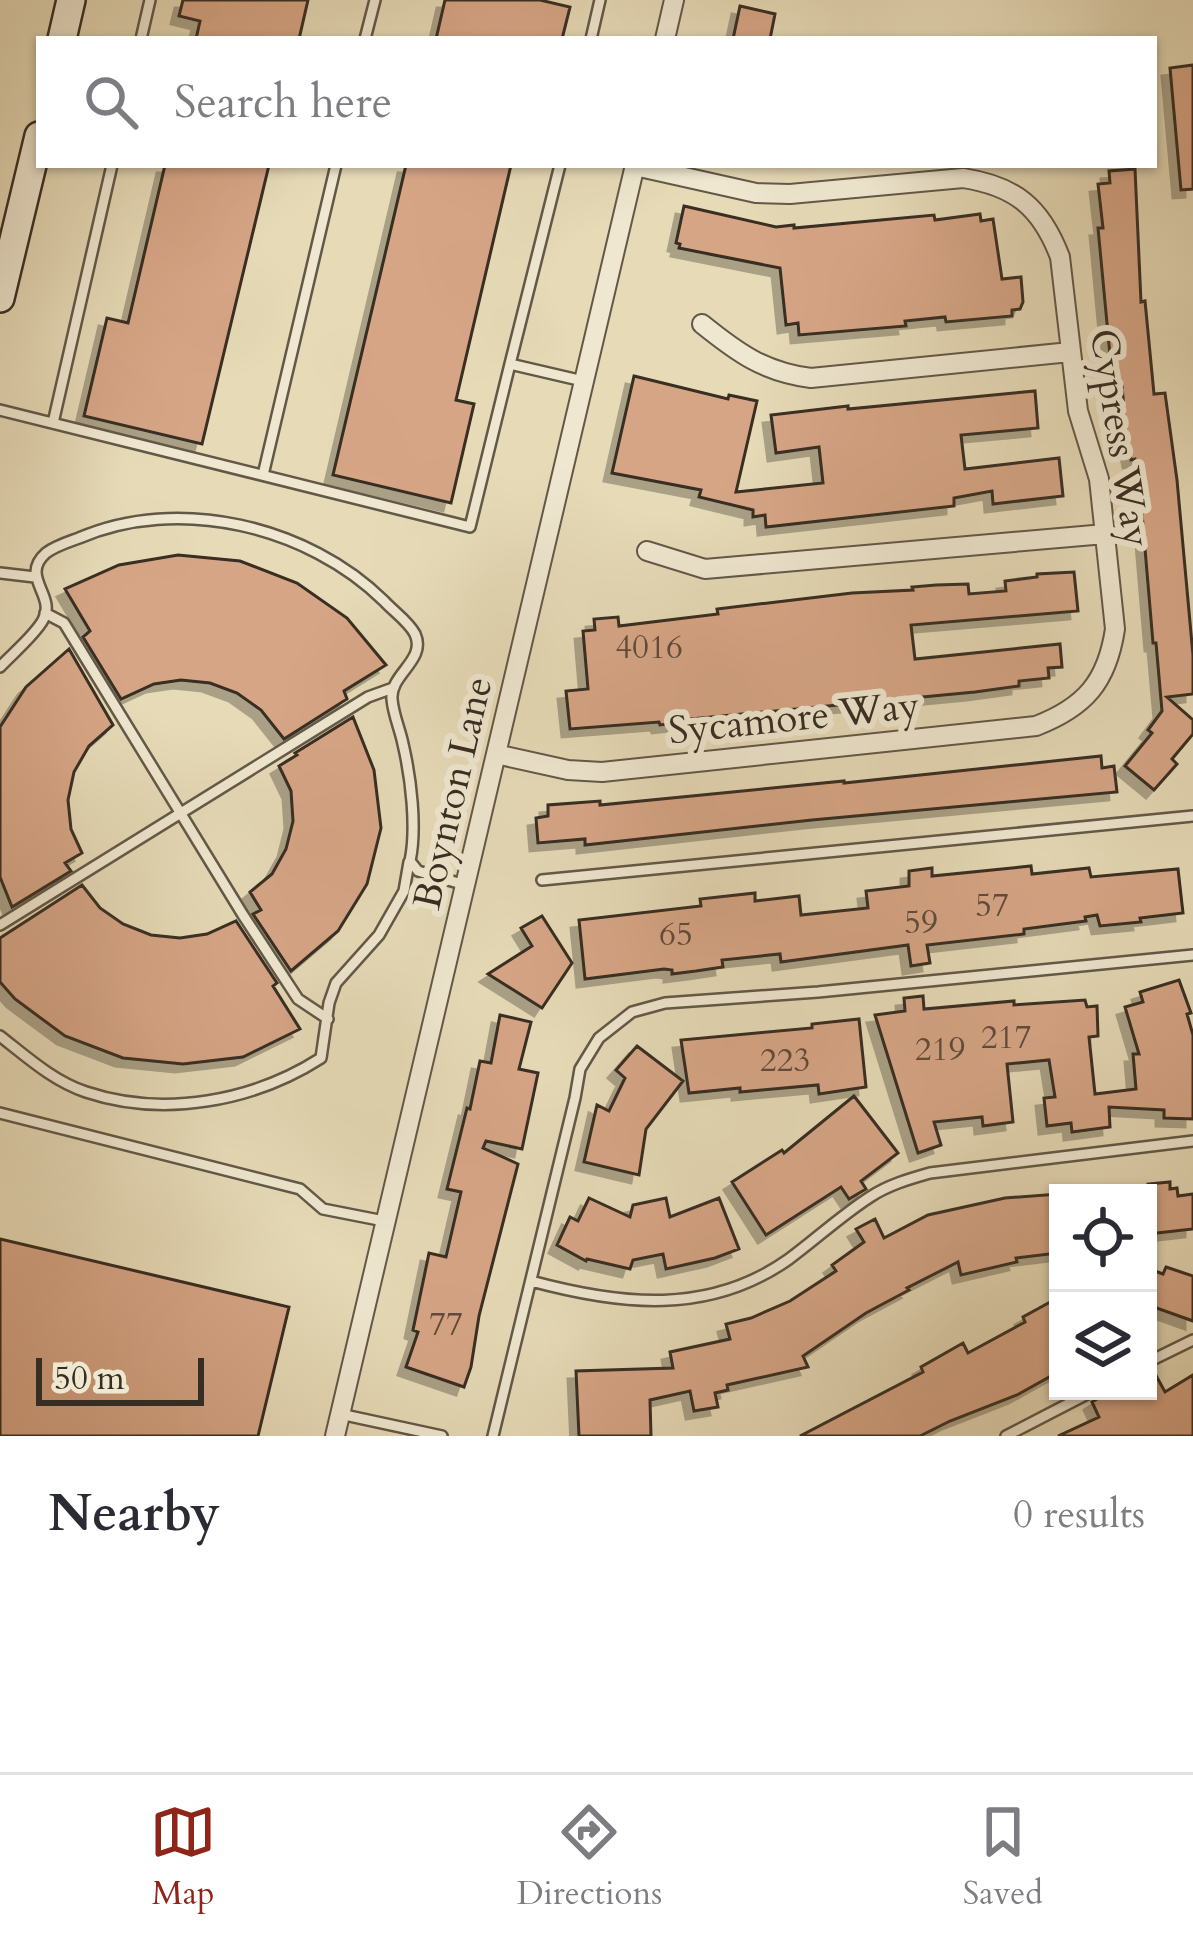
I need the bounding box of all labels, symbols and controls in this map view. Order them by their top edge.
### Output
search box [36,36,1157,168]
icon: search [78,69,144,135]
text: Search here [174,72,392,133]
street label: Cypress Way [1077,325,1163,551]
house number: 4016 [615,625,683,670]
street label: Boynton Lane [401,672,505,914]
street label: Sycamore Way [666,678,922,758]
house number: 57 [975,883,1009,928]
house number: 59 [904,900,938,945]
house number: 65 [659,912,693,957]
house number: 217 [981,1015,1031,1060]
house number: 219 [915,1027,965,1072]
house number: 223 [760,1038,810,1083]
map controls [1049,1184,1157,1400]
button: locate [1049,1184,1157,1292]
button: layers [1049,1292,1157,1400]
house number: 77 [429,1302,463,1347]
scale bar [36,1352,204,1405]
text: 50 m [54,1356,125,1401]
text: Nearby [48,1479,220,1549]
text: 0 results [1013,1488,1145,1541]
tab: Map [150,1799,216,1916]
tab: Directions [517,1799,662,1916]
tab: Saved [963,1799,1043,1916]

